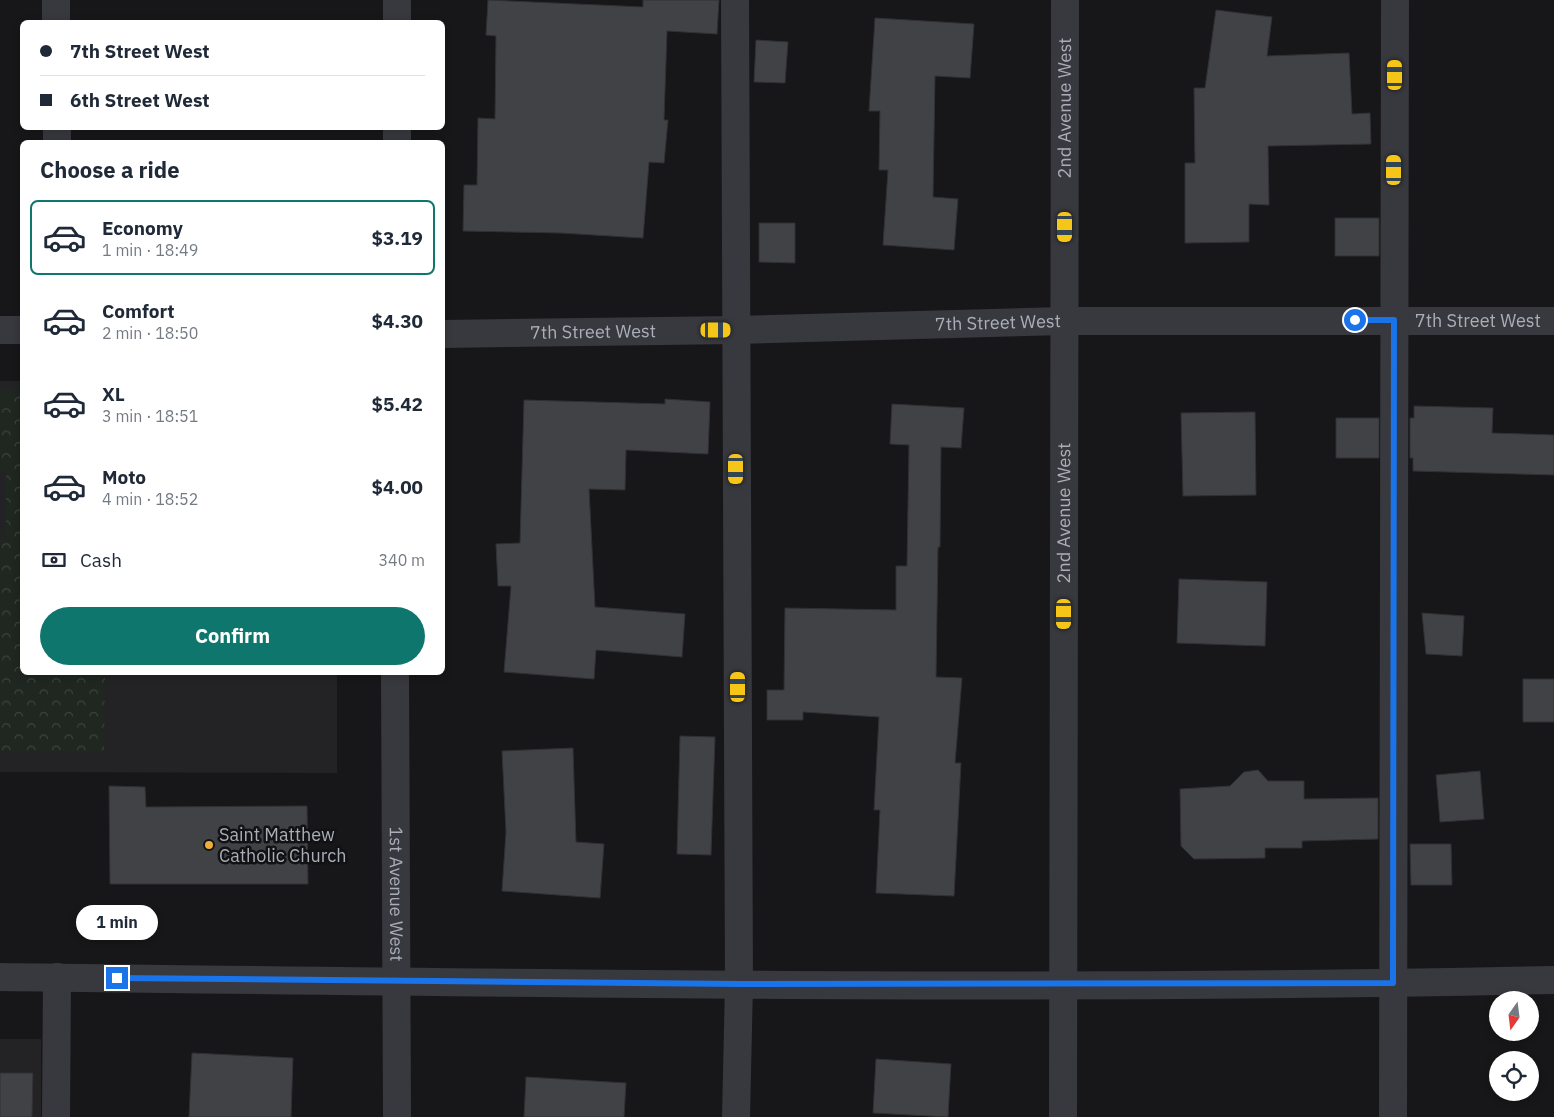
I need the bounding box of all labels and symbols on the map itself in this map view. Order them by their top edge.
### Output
street label: 2nd Avenue West [1053,38,1076,178]
car [1387,60,1402,90]
car [1386,155,1401,185]
car [1057,212,1072,242]
street label: 7th Street West [935,309,1061,336]
route start [1344,309,1366,331]
street label: 7th Street West [1415,309,1541,332]
street label: 7th Street West [530,319,656,344]
car [701,323,731,338]
street label: 2nd Avenue West [1052,443,1075,583]
car [728,454,743,484]
car [1056,599,1071,629]
car [730,672,745,702]
place label: Saint Matthew Catholic Church [219,823,347,867]
street label: 1st Avenue West [385,826,408,962]
marker: Saint Matthew Catholic Church [203,839,215,851]
callout: 1 min [76,906,158,940]
route end [106,967,128,989]
north arrow [1489,991,1539,1041]

